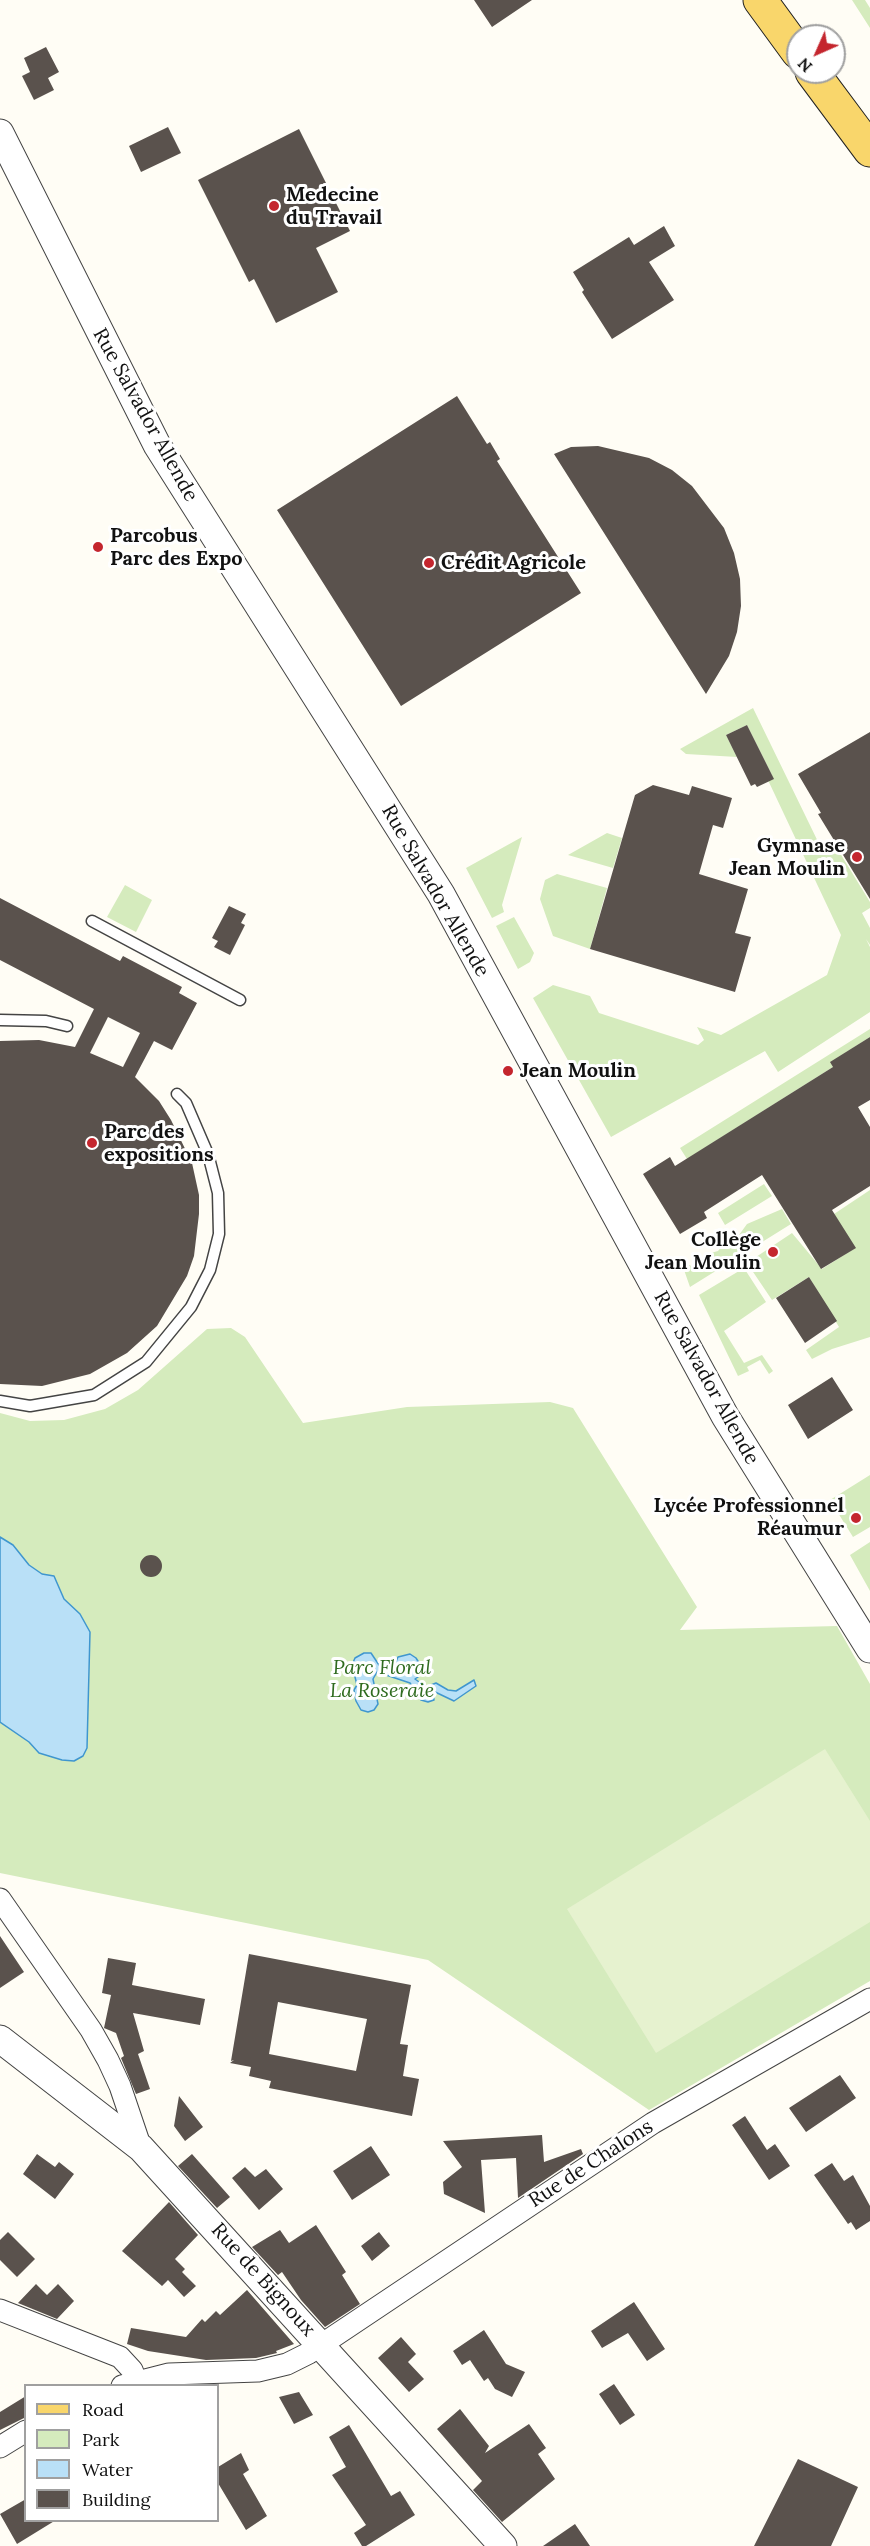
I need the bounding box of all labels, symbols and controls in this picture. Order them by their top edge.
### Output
north arrow [786,24,846,84]
text: N [793,54,816,77]
place label: Medecine du Travail [286,183,382,230]
marker: Medecine du Travail [267,199,281,213]
street label: Rue Salvador Allende [87,324,203,506]
place label: Parcobus Parc des Expo [110,524,243,571]
marker: Parcobus Parc des Expo [91,540,105,554]
place label: Crédit Agricole [441,551,586,575]
marker: Crédit Agricole [422,556,436,570]
street label: Rue Salvador Allende [376,801,494,981]
place label: Gymnase Jean Moulin [729,834,845,881]
marker: Gymnase Jean Moulin [850,850,864,864]
place label: Jean Moulin [520,1059,636,1083]
marker: Jean Moulin [501,1064,515,1078]
place label: Parc des expositions [104,1120,214,1167]
marker: Parc des expositions [85,1136,99,1150]
place label: Collège Jean Moulin [645,1228,761,1275]
marker: Collège Jean Moulin [766,1245,780,1259]
street label: Rue Salvador Allende [648,1287,764,1469]
place label: Lycée Professionnel Réaumur [654,1494,844,1541]
marker: Lycée Professionnel Réaumur [849,1511,863,1525]
park label: Parc Floral La Roseraie [330,1656,434,1703]
street label: Rue de Chalons [524,2115,658,2213]
street label: Rue de Bignoux [206,2218,320,2342]
legend [24,2384,219,2522]
text: Road [82,2398,124,2421]
text: Park [82,2428,119,2451]
text: Water [82,2458,133,2481]
text: Building [82,2488,150,2511]

